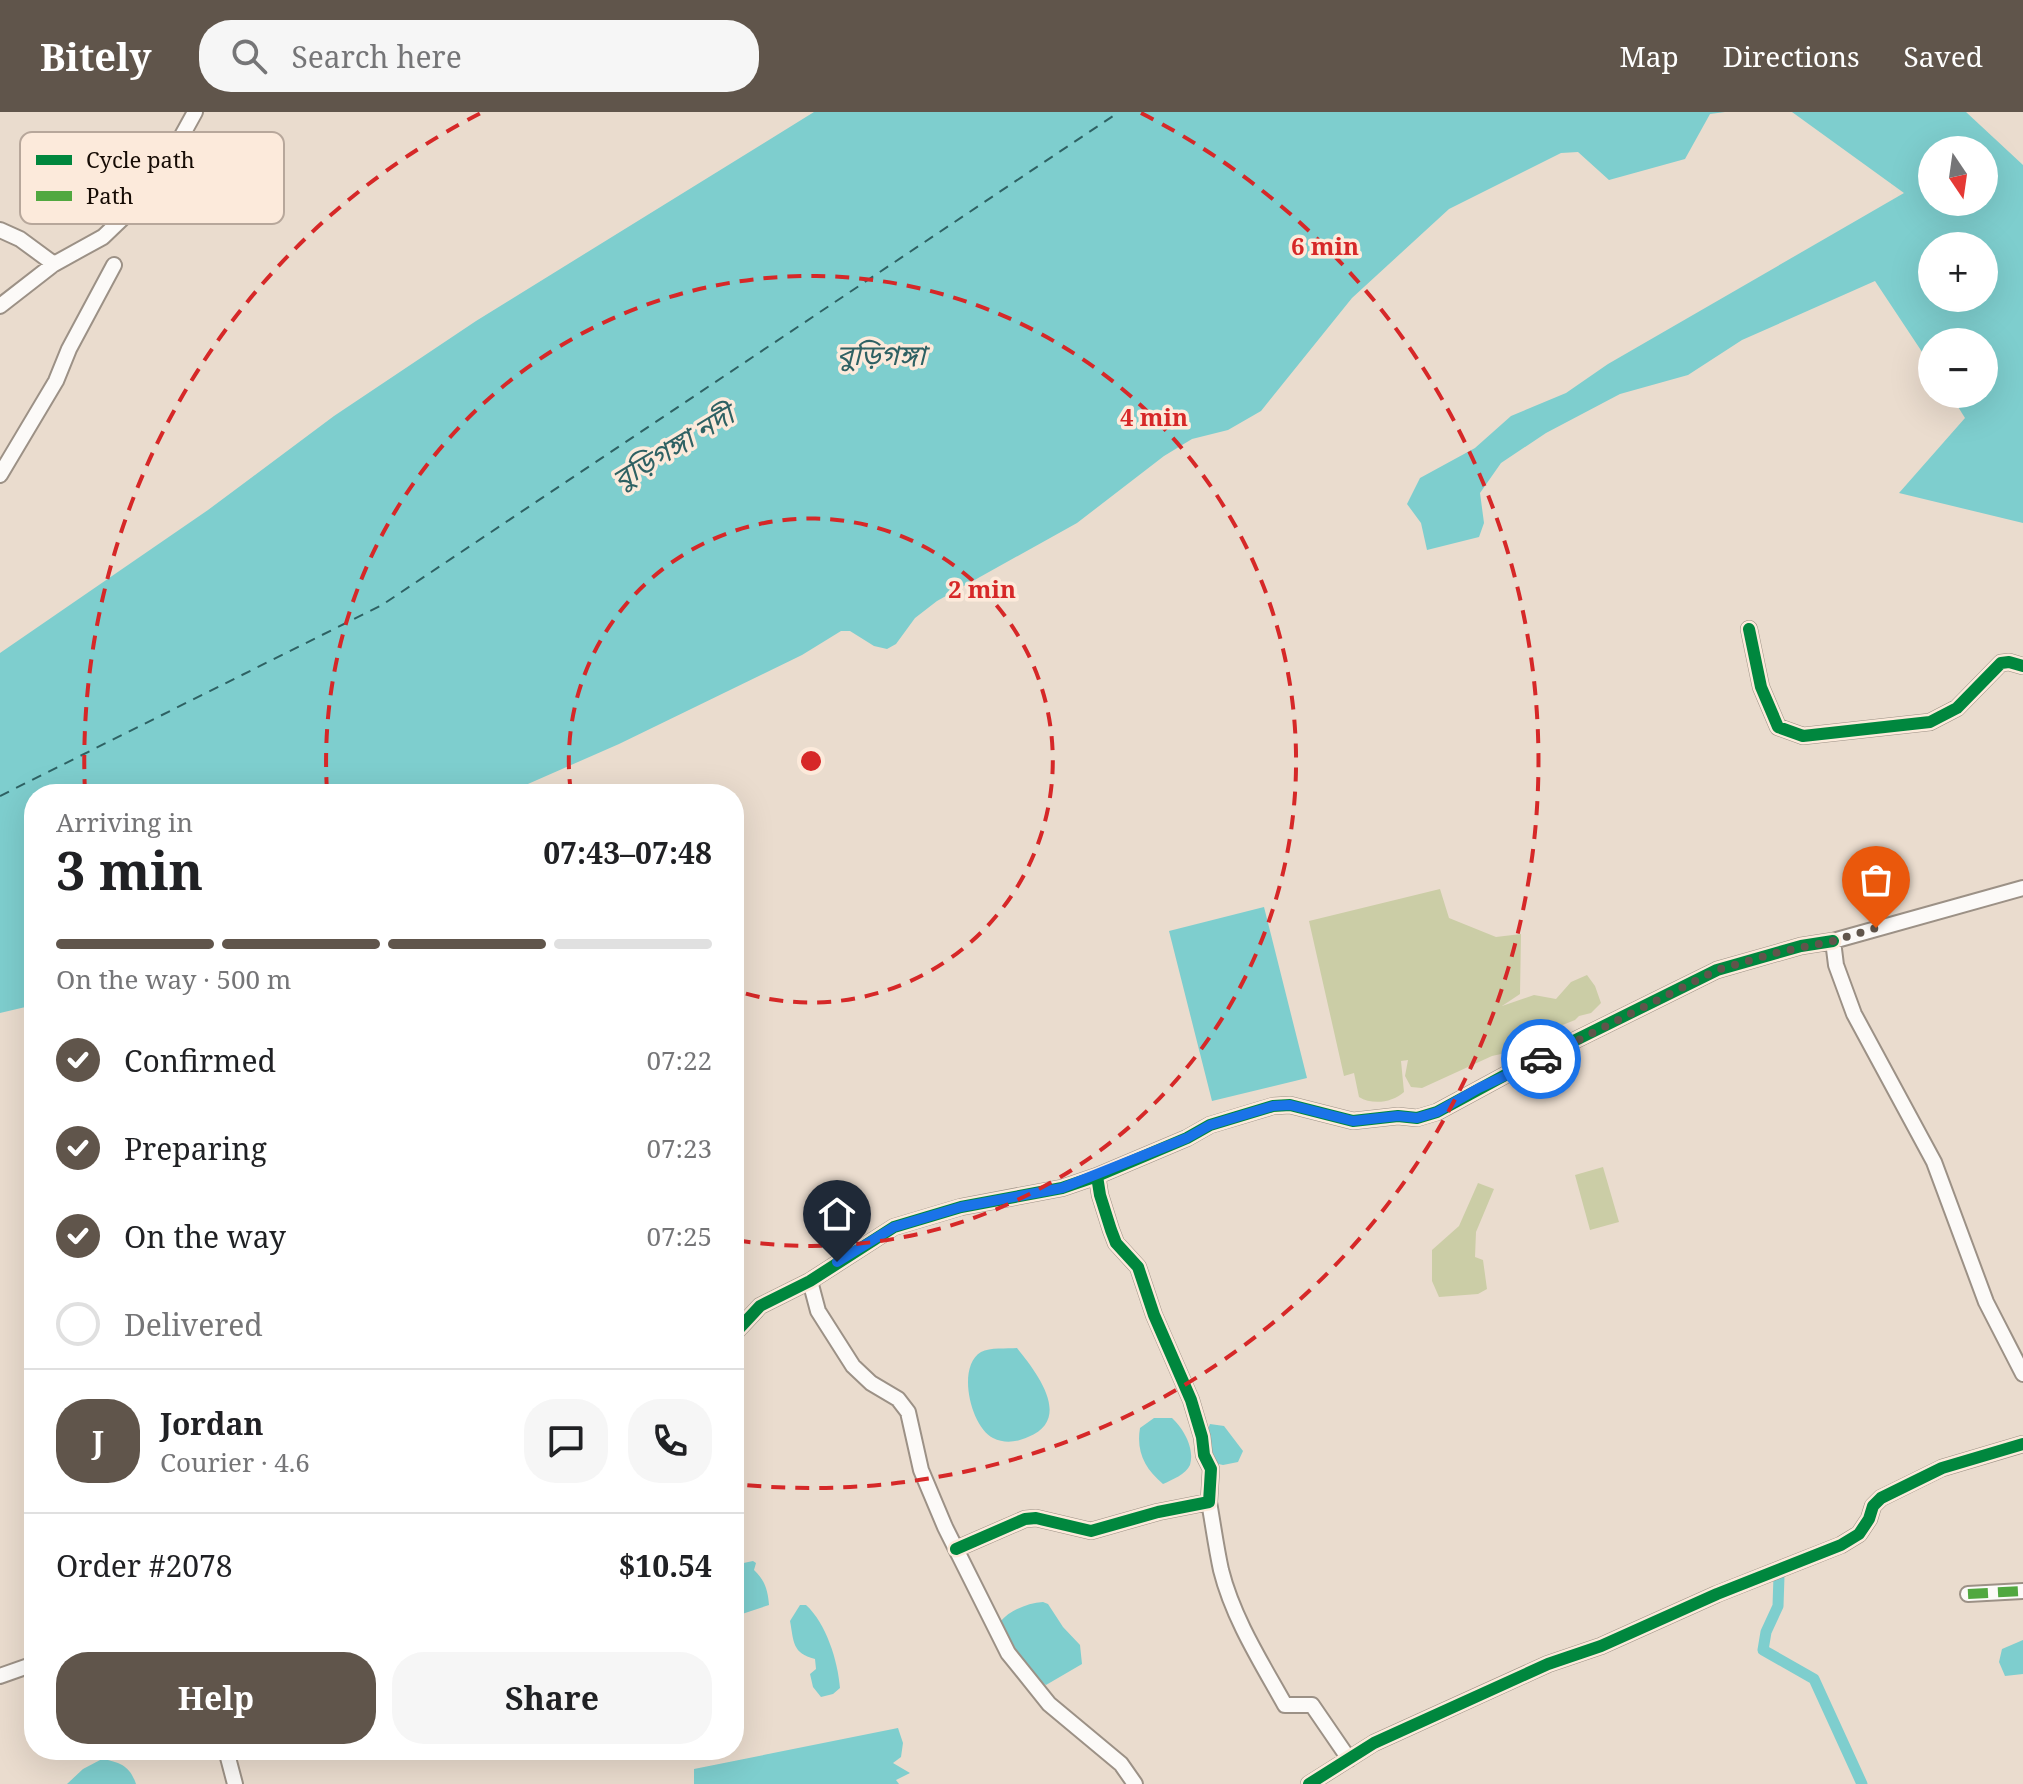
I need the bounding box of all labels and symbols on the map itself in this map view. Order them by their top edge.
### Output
legend [20,132,284,224]
north arrow [1918,136,1998,216]
text: Cycle path [86,144,195,174]
text: Path [86,180,133,210]
text: 6 min [1291,229,1359,262]
water label: বুড়িগঙ্গা [837,335,931,373]
water label: বুড়িগঙ্গা নদী [604,392,745,497]
text: 4 min [1120,400,1188,433]
text: 2 min [948,572,1016,605]
centre of rings [797,747,825,775]
pin [1842,846,1910,928]
courier [1501,1019,1581,1099]
pin [803,1180,871,1262]

